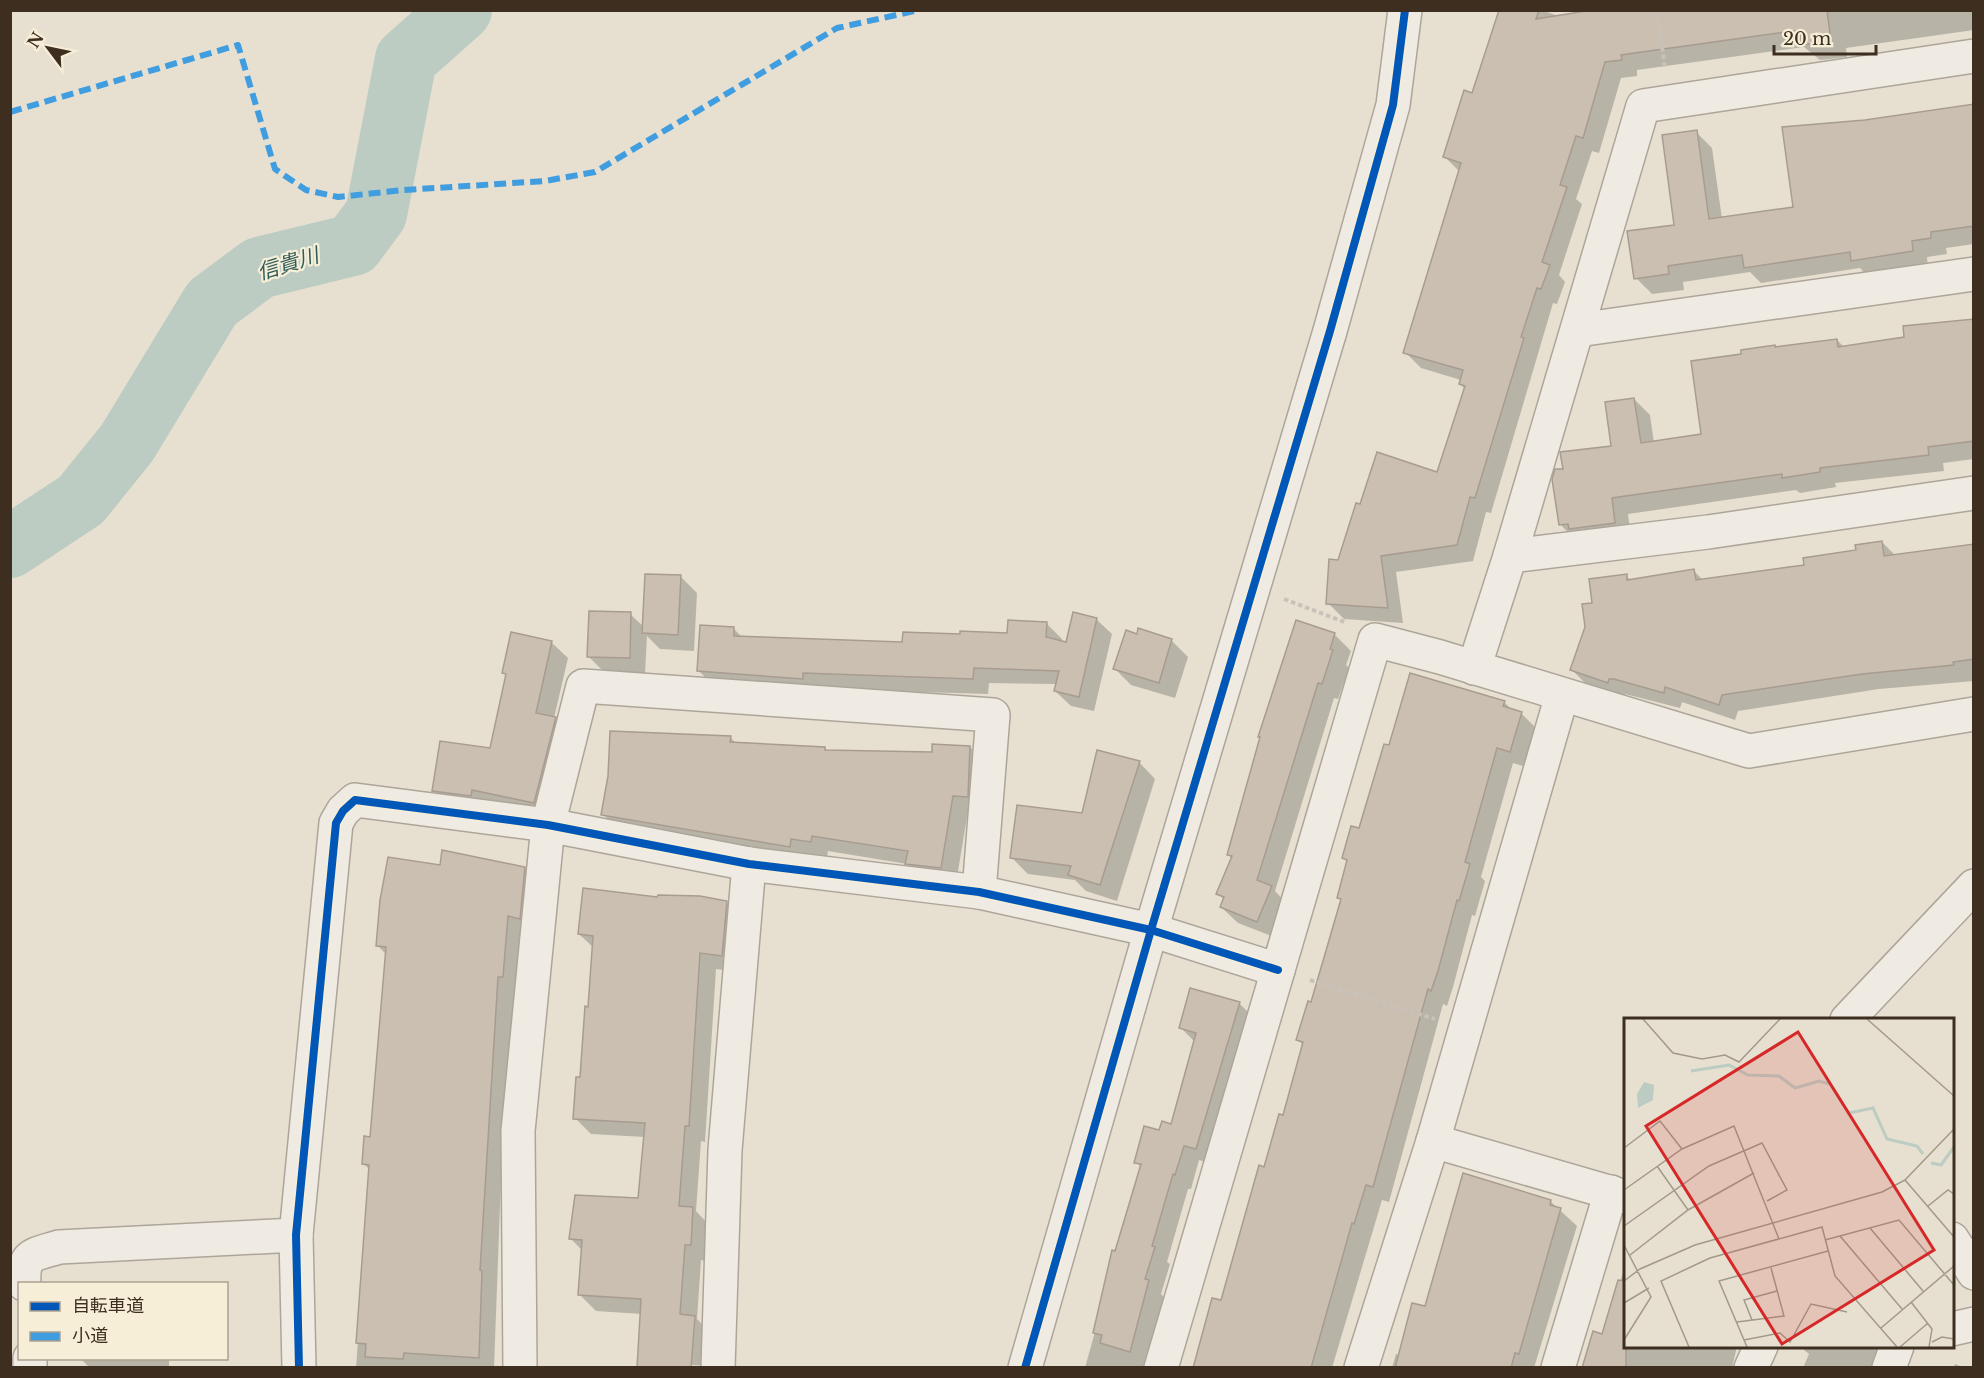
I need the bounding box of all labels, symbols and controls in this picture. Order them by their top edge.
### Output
north arrow [18,18,78,78]
scale bar [1774,18,1876,56]
text: N [23,28,48,52]
text: 20 m [1783,28,1831,50]
water label: 信貴川 [254,242,324,286]
inset map [1624,1018,1954,1348]
legend [18,1282,228,1360]
text: 自転車道 [72,1295,144,1317]
text: 小道 [72,1325,108,1347]

